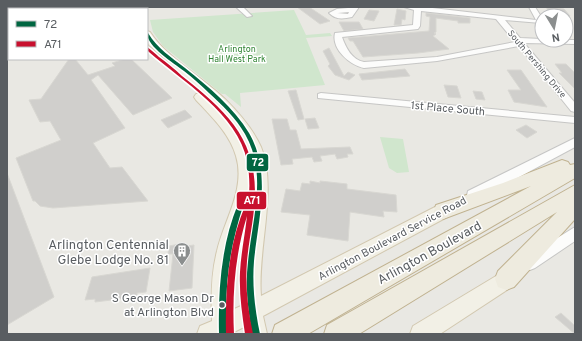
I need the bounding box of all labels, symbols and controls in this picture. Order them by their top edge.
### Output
legend [8,8,148,60]
north arrow [534,8,574,48]
text: 72 [44,17,57,33]
street label: South Pershing Drive [505,28,568,101]
text: N [550,29,561,44]
text: A71 [44,37,62,53]
park label: Arlington Hall West Park [208,44,266,65]
street label: 1st Place South [410,99,486,119]
line badge: 72 [246,153,269,172]
text: 72 [252,156,264,170]
line badge: A71 [236,191,267,210]
street label: Arlington Boulevard Service Road [316,193,468,283]
text: A71 [243,194,261,208]
street label: Arlington Boulevard [374,217,484,287]
place label: Arlington Centennial Glebe Lodge No. 81 [48,238,169,269]
building icon: Arlington Centennial Glebe Lodge No. 81 [172,241,192,266]
place label: S George Mason Dr at Arlington Blvd [112,291,214,321]
marker: S George Mason Dr at Arlington Blvd [217,300,227,310]

